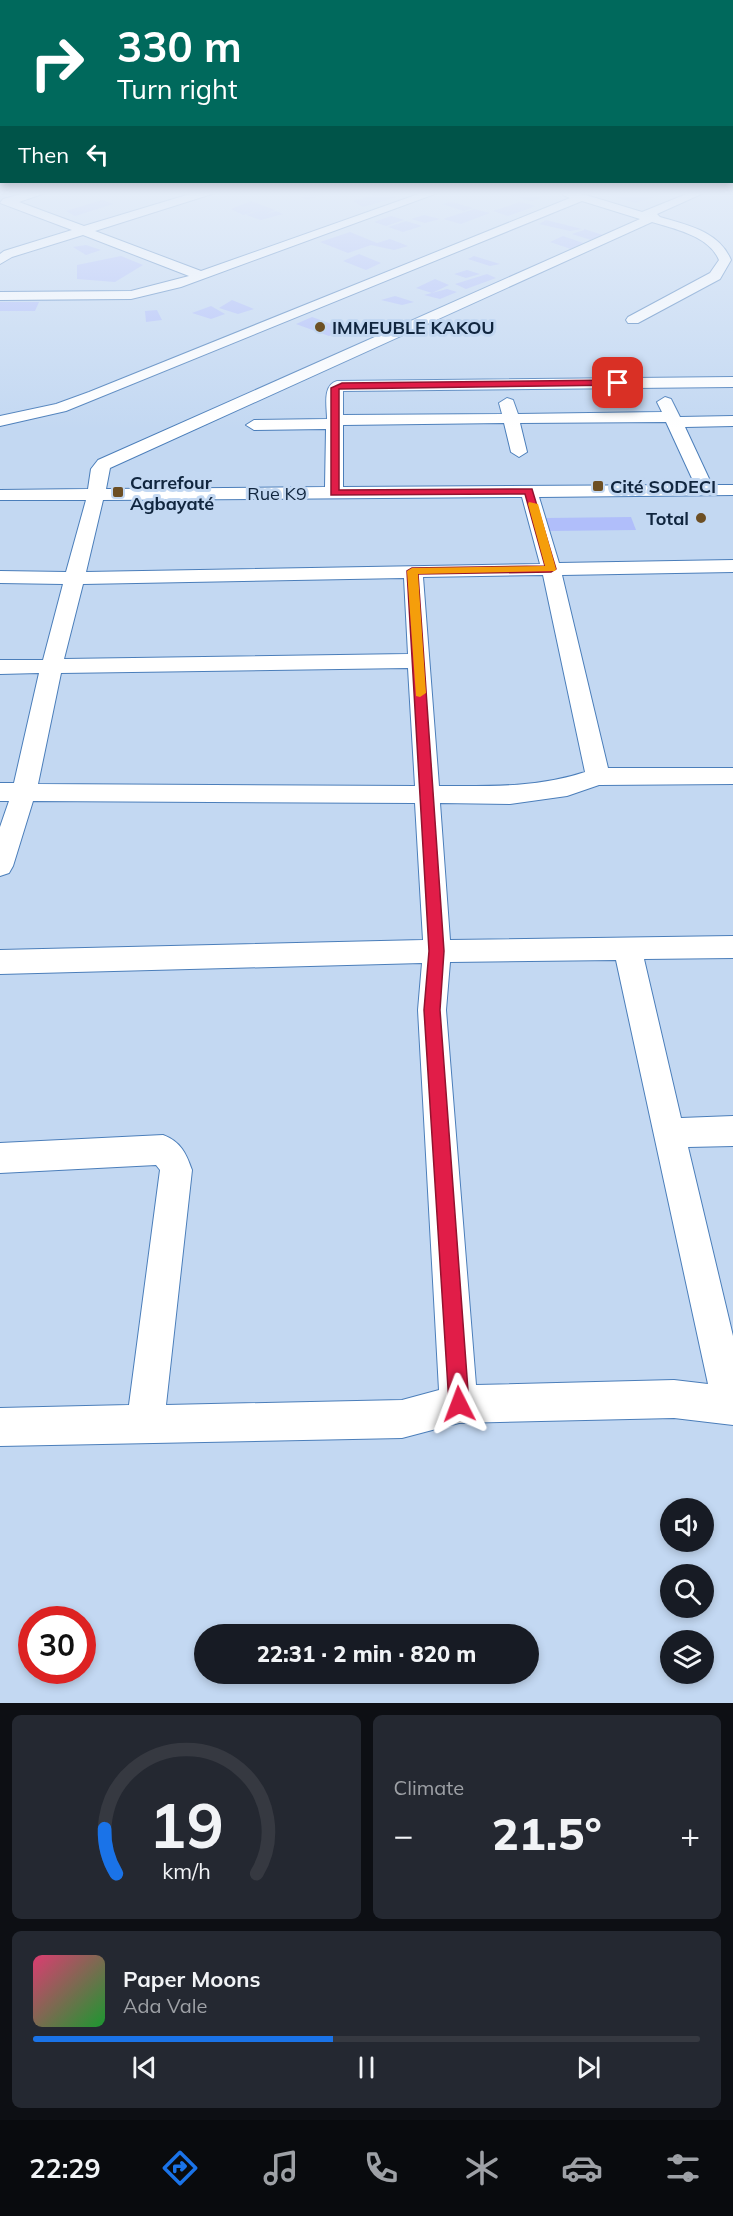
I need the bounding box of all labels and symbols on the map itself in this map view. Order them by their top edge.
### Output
place label: IMMEUBLE KAKOU [332,316,495,339]
marker: IMMEUBLE KAKOU [313,320,327,334]
pin [592,357,643,408]
place label: Carrefour Agbayaté [130,471,214,515]
place label: Cité SODECI [610,475,716,498]
marker: Cité SODECI [591,479,605,493]
street label: Rue K9 [247,482,307,505]
marker: Carrefour Agbayaté [111,485,125,499]
place label: Total [646,507,689,530]
marker: Total [694,511,708,525]
position arrow [427,1372,491,1436]
speed limit sign: 30 [18,1606,96,1684]

